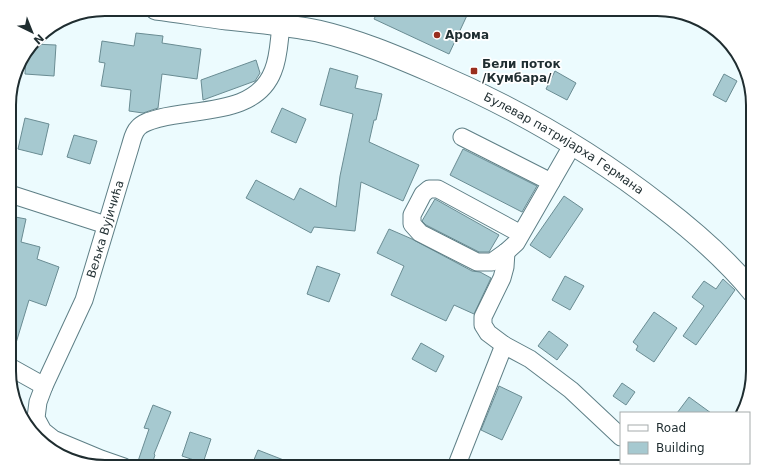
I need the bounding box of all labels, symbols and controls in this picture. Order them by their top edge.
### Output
north arrow [12,12,52,52]
place label: Арома [445,28,489,42]
marker: Арома [432,30,442,40]
text: N [31,31,46,47]
place label: Бели поток /Кумбара/ [482,57,561,85]
marker: Бели поток /Кумбара/ [469,66,479,76]
street label: Булевар патријарха Германа [482,90,646,197]
street label: Вељка Вујичића [84,179,127,280]
legend [620,412,750,464]
text: Road [656,421,686,435]
text: Building [656,441,705,455]

